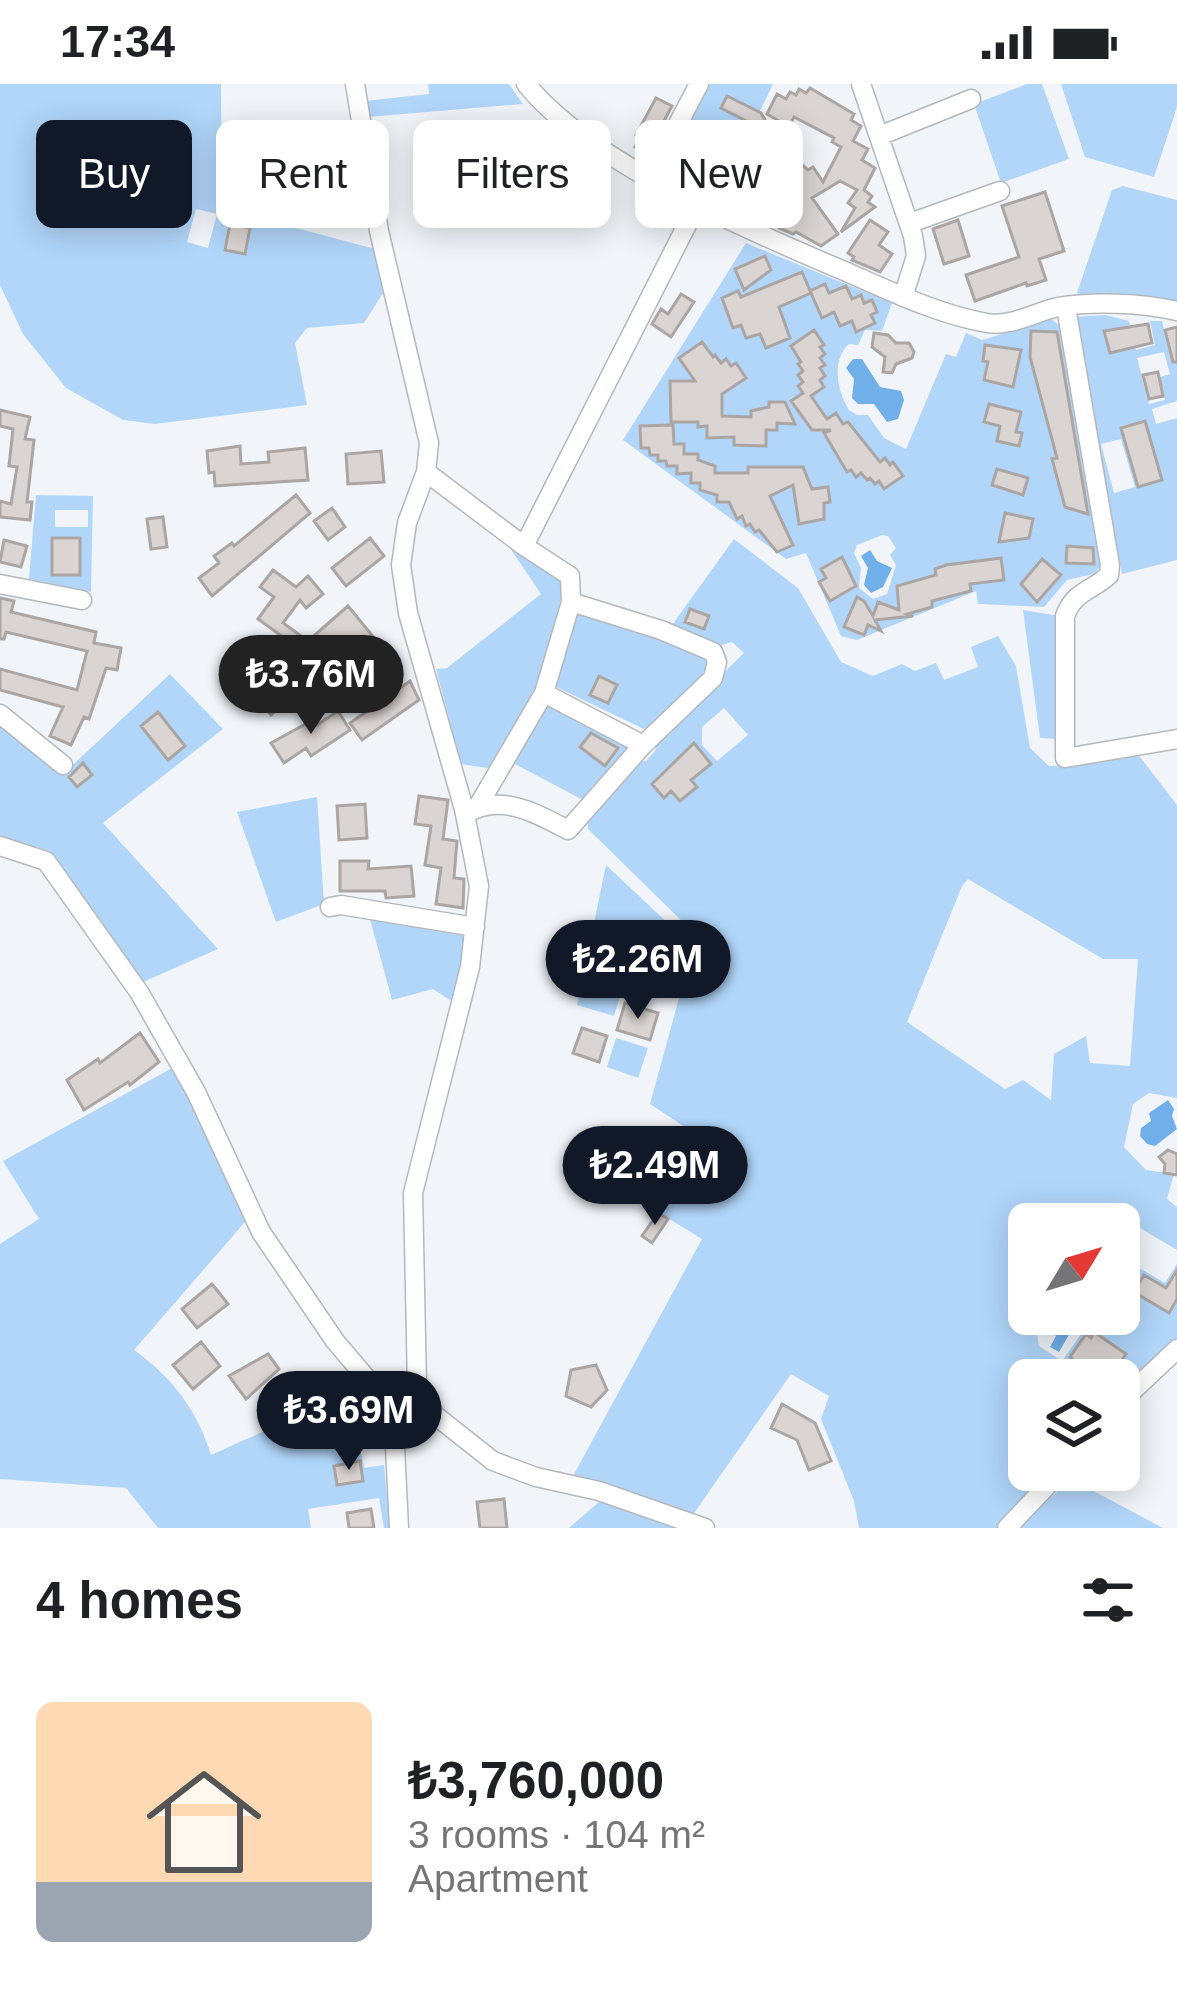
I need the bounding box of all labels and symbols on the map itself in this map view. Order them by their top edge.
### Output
pin: ₺3.76M [213,635,409,737]
pin: ₺2.26M [540,920,736,1022]
pin: ₺2.49M [557,1126,753,1228]
north arrow [1008,1203,1140,1335]
pin: ₺3.69M [251,1371,447,1473]

